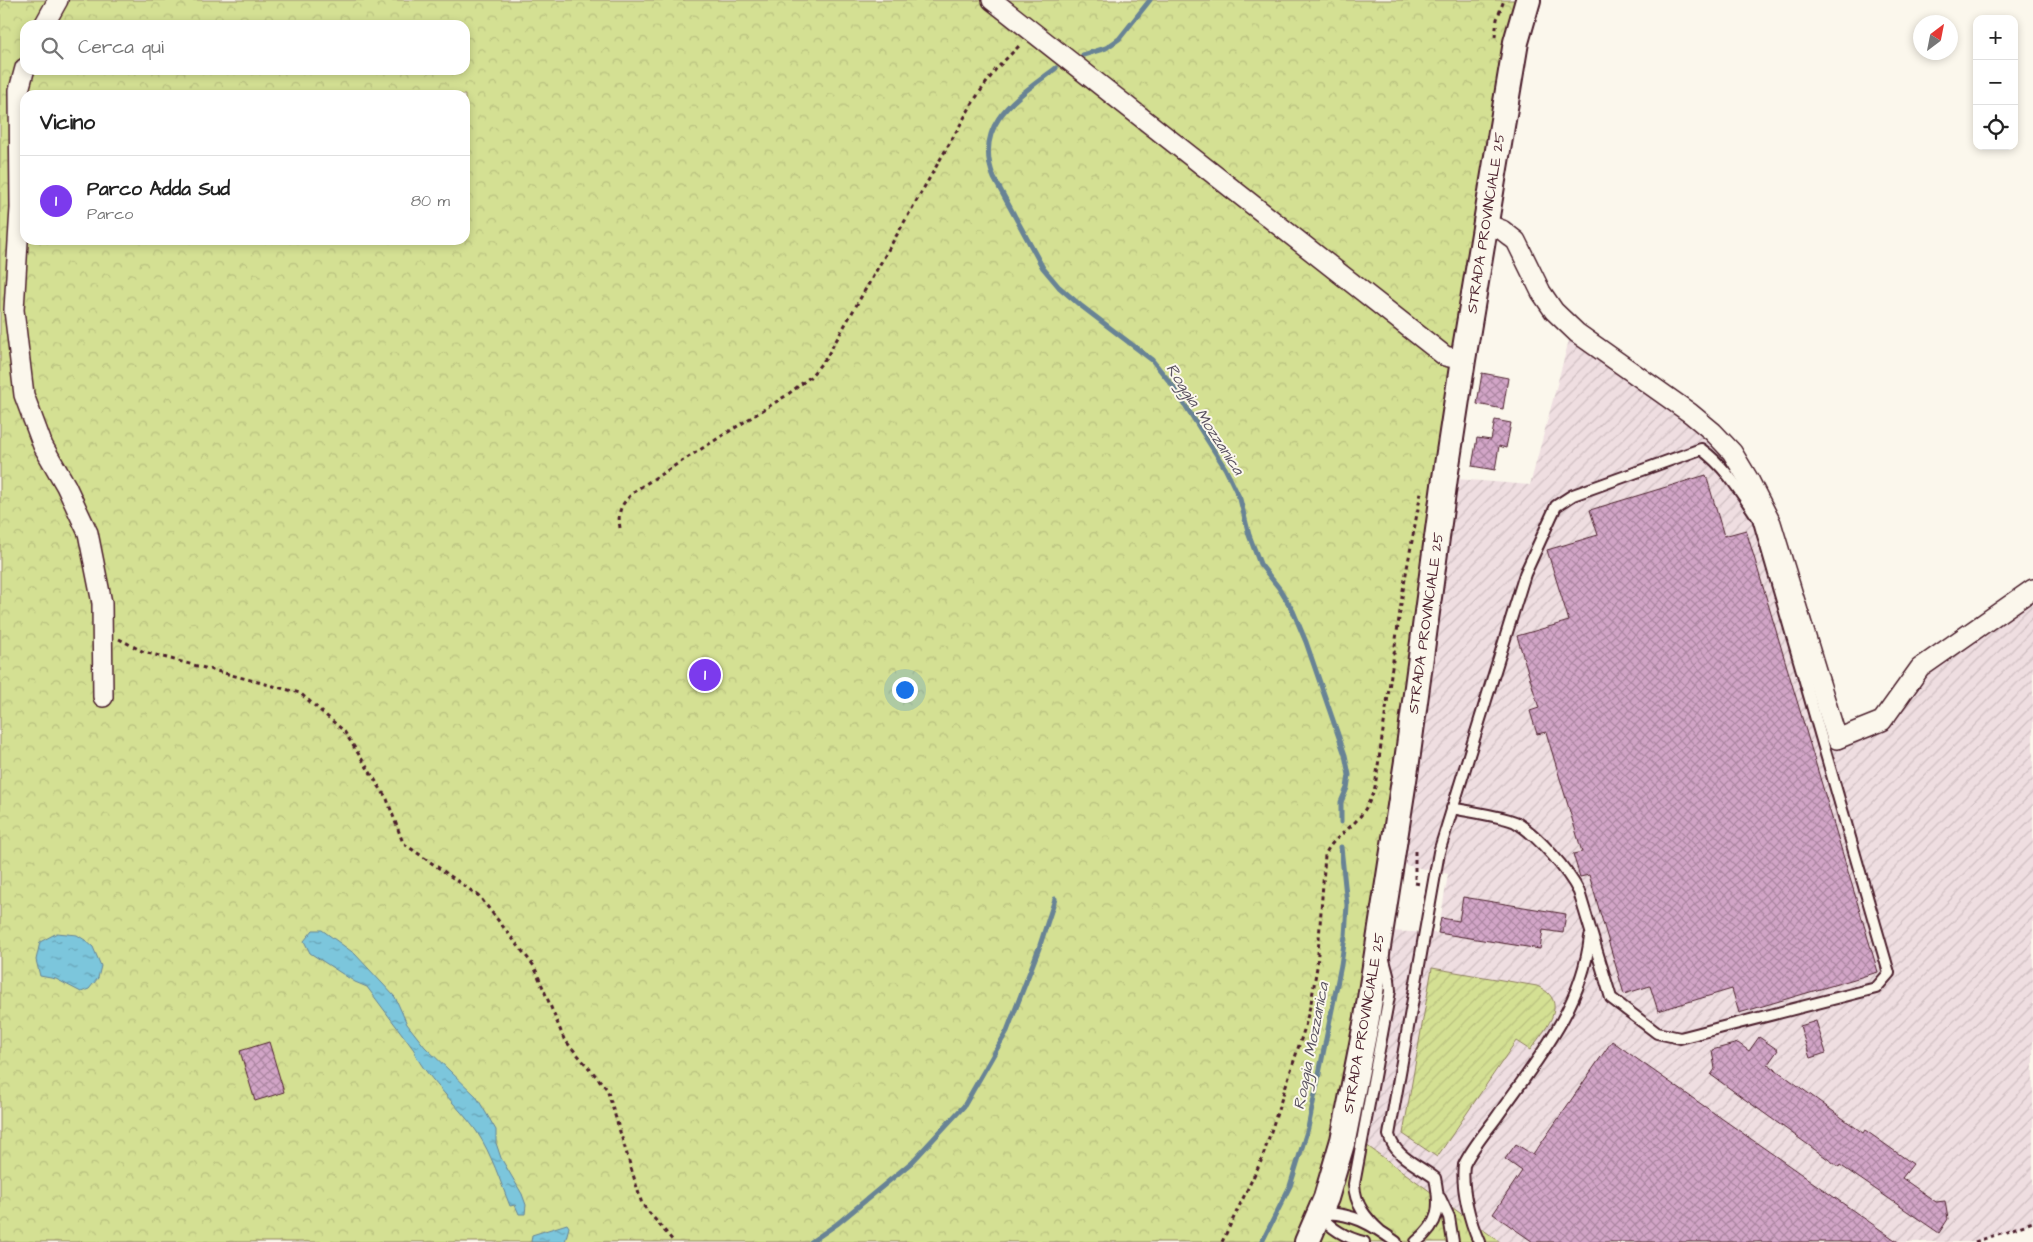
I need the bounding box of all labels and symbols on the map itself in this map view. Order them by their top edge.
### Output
north arrow [1913,15,1958,60]
street label: STRADA PROVINCIALE 25 [1461,131,1511,315]
water label: Roggia Mozzanica [1160,359,1250,480]
street label: STRADA PROVINCIALE 25 [1403,531,1449,715]
pin: 1 [689,656,721,694]
your location [892,677,918,703]
street label: STRADA PROVINCIALE 25 [1338,931,1390,1115]
water label: Roggia Mozzanica [1288,980,1335,1111]

